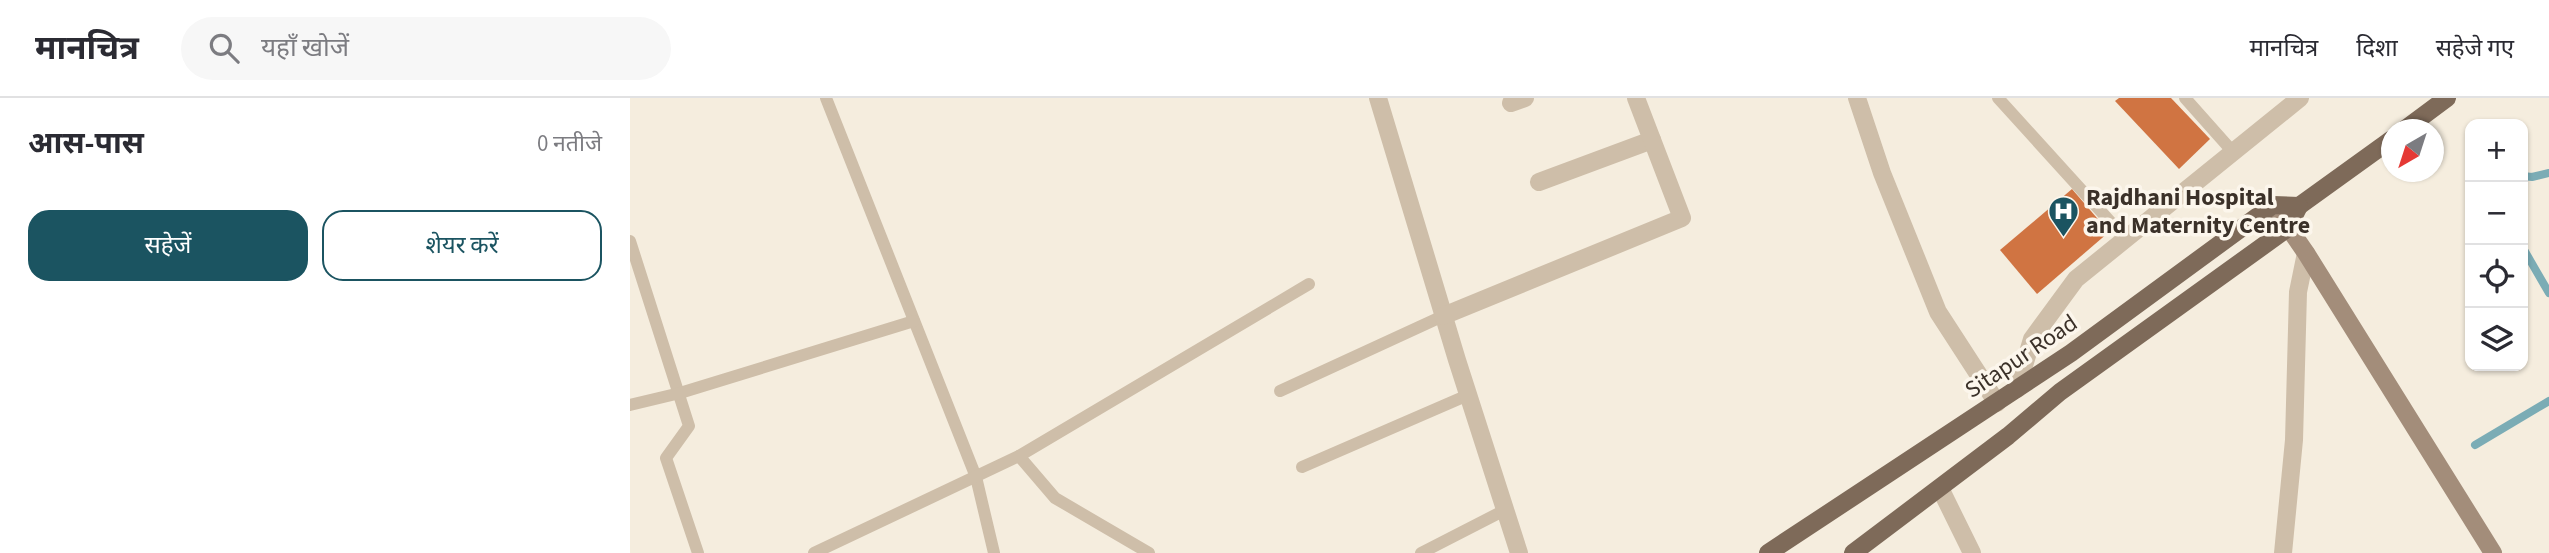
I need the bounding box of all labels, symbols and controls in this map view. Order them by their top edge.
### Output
search box [181,17,671,80]
text: मानचित्र [35,25,139,72]
icon: search [205,29,243,67]
text: यहाँ खोजें [261,29,349,66]
text: मानचित्र [2250,31,2318,66]
text: दिशा [2356,31,2398,66]
text: सहेजे गए [2436,31,2514,66]
north arrow [2381,119,2444,182]
map controls [2465,119,2528,371]
button: + [2465,119,2528,182]
text: आस-पास [28,122,144,165]
text: 0 नतीजे [537,127,602,160]
place label: Rajdhani Hospital and Maternity Centre [2086,180,2310,243]
button: − [2465,182,2528,245]
hospital icon: Rajdhani Hospital and Maternity Centre [2046,194,2080,238]
button: सहेजें [28,210,308,281]
button: शेयर करें [322,210,602,281]
button: locate [2465,245,2528,308]
street label: Sitapur Road [1958,306,2085,407]
button: layers [2465,308,2528,371]

